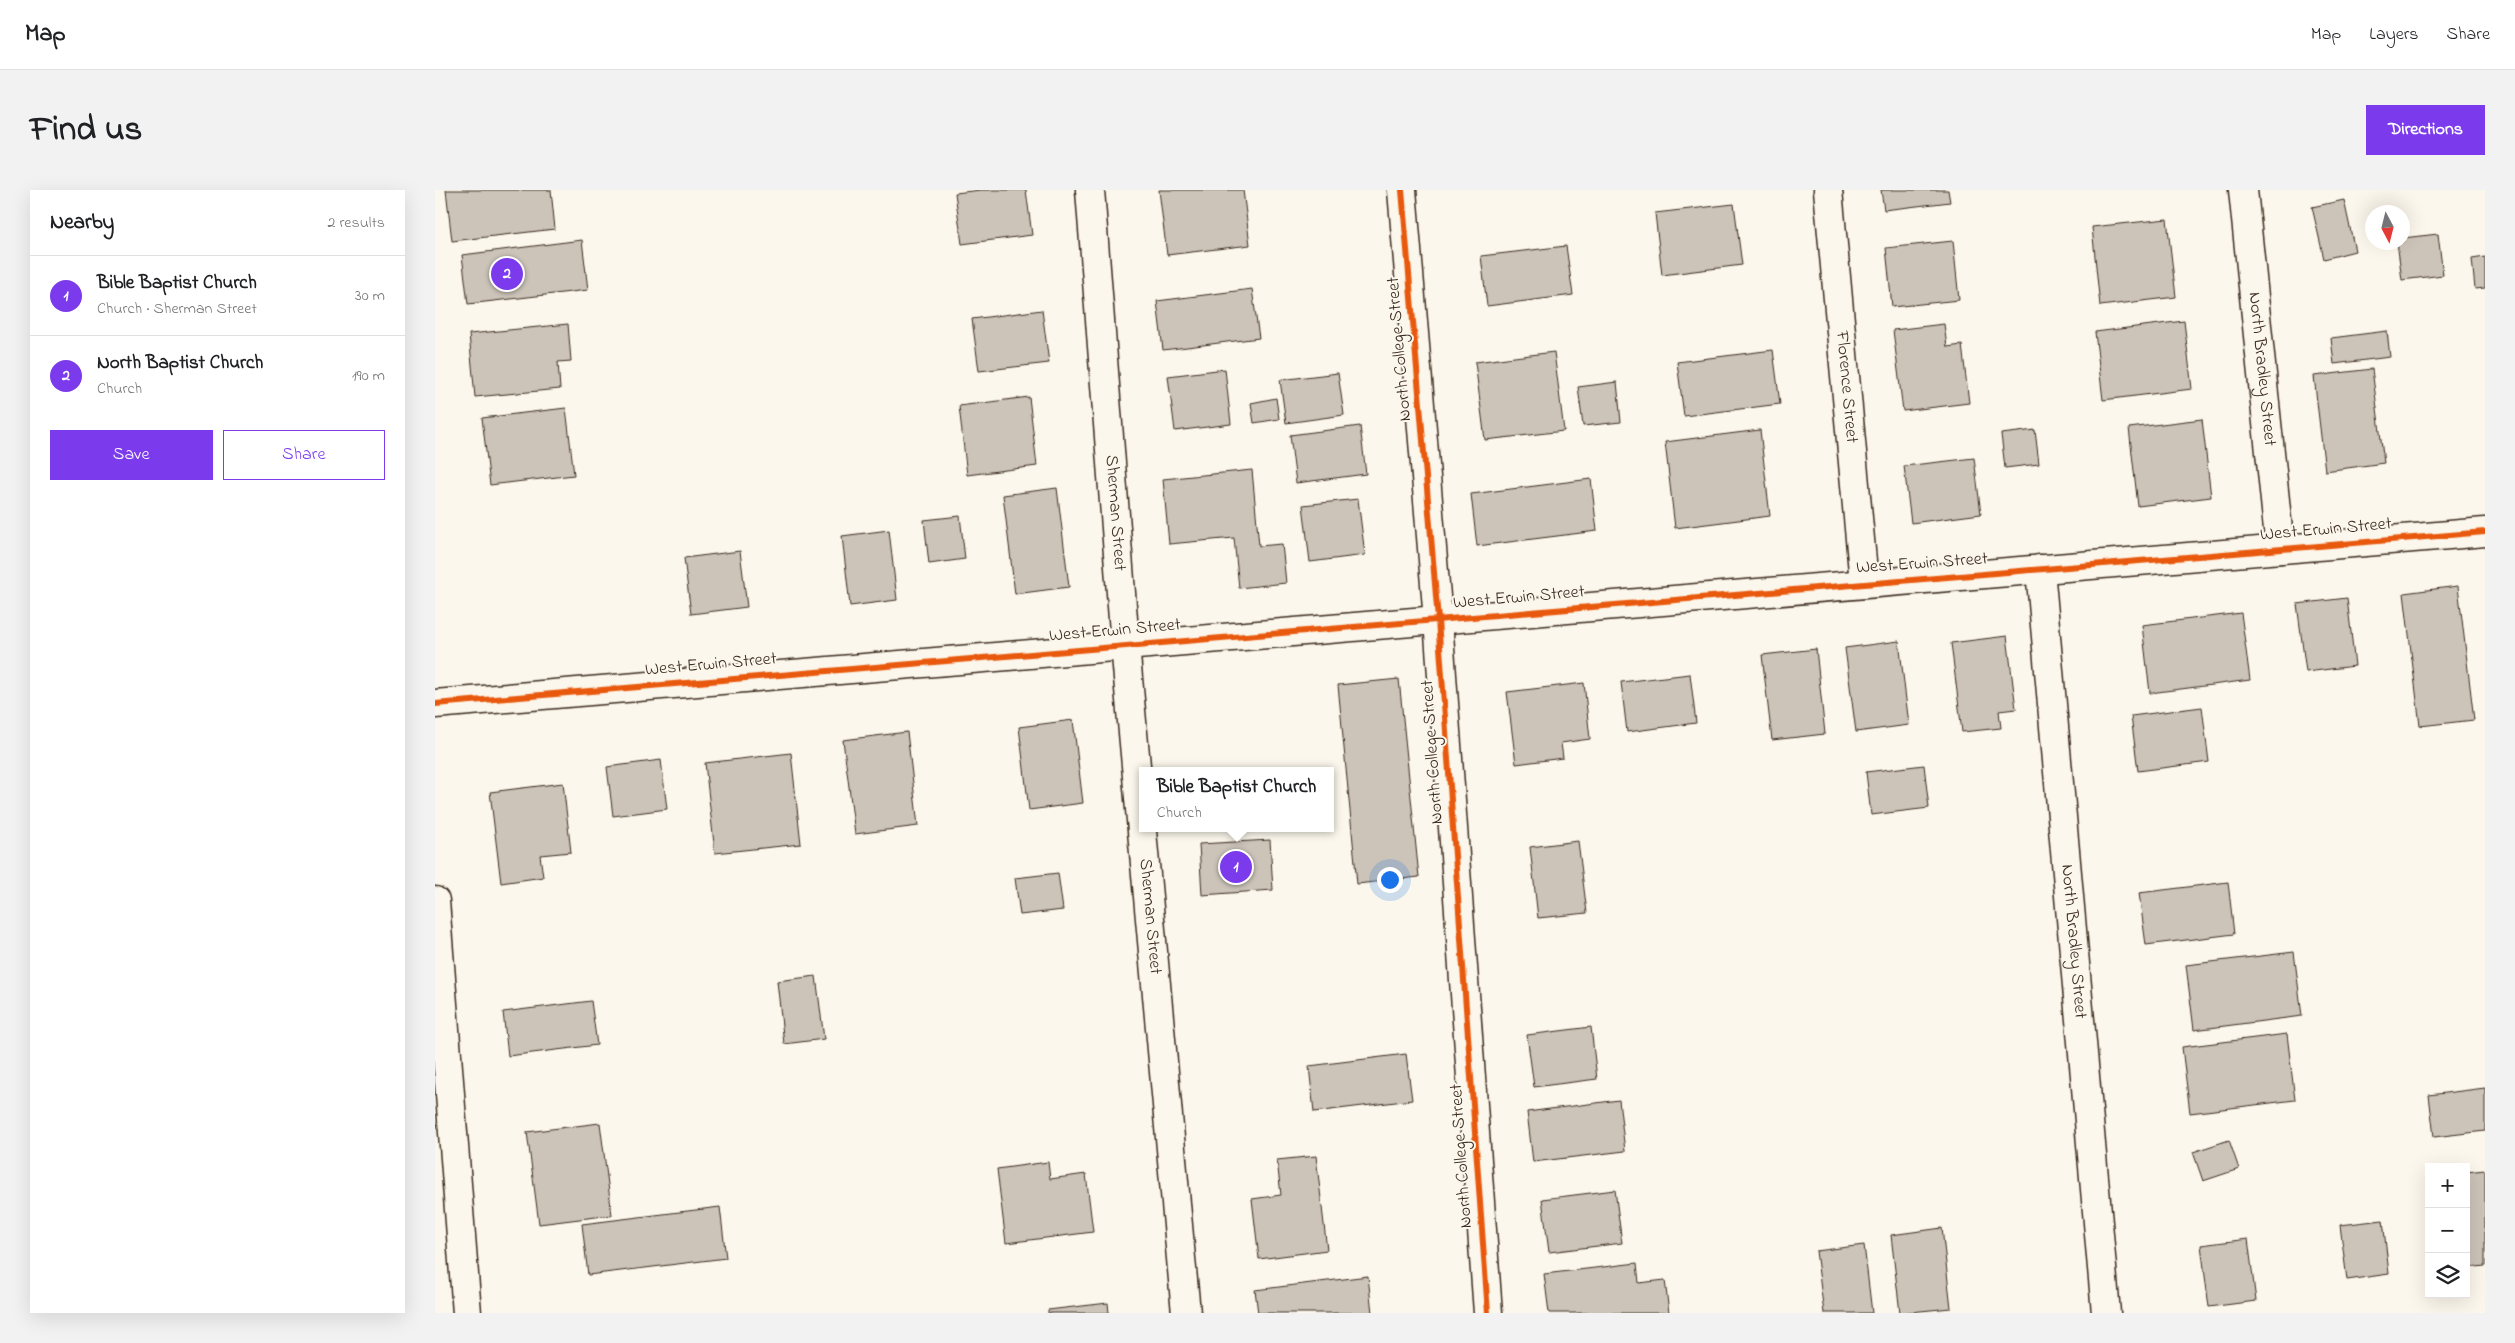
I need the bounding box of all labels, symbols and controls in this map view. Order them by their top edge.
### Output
text: Map [25,17,66,52]
text: Map [2311,22,2341,48]
text: Layers [2369,22,2419,48]
text: Share [2447,22,2490,48]
text: Find us [30,105,142,156]
button: Directions [2366,105,2485,155]
north arrow [2365,205,2410,250]
text: Nearby [50,208,114,238]
text: 2 results [327,211,385,235]
pin: 2 [491,255,523,293]
text: Bible Baptist Church [97,270,257,297]
street label: North College Street [1381,276,1420,422]
text: 1 [63,284,69,308]
text: 30 m [355,284,385,308]
street label: North Bradley Street [2241,291,2282,447]
text: Church · Sherman Street [97,297,257,321]
street label: Florence Street [1828,329,1864,444]
text: North Baptist Church [97,350,263,377]
text: 2 [62,364,70,388]
text: 190 m [352,364,385,388]
text: Church [97,377,142,401]
button: Save [50,430,213,480]
button: Share [223,430,385,480]
street label: Sherman Street [1097,454,1132,572]
street label: West Erwin Street [2259,511,2393,549]
street label: West Erwin Street [1855,546,1989,582]
street label: West Erwin Street [1452,579,1586,617]
street label: West Erwin Street [1048,612,1182,650]
street label: West Erwin Street [644,646,778,684]
street label: North College Street [1415,679,1452,825]
popup [1139,767,1334,832]
text: Bible Baptist Church [1157,774,1316,801]
text: Church [1157,801,1202,825]
pin: 1 [1220,848,1252,886]
street label: Sherman Street [1132,857,1168,976]
street label: North Bradley Street [2053,863,2093,1020]
your location [1377,867,1403,893]
street label: North College Street [1444,1083,1481,1229]
map controls [2425,1163,2470,1298]
button: + [2425,1163,2470,1208]
button: − [2425,1208,2470,1253]
button: layers [2425,1253,2470,1298]

